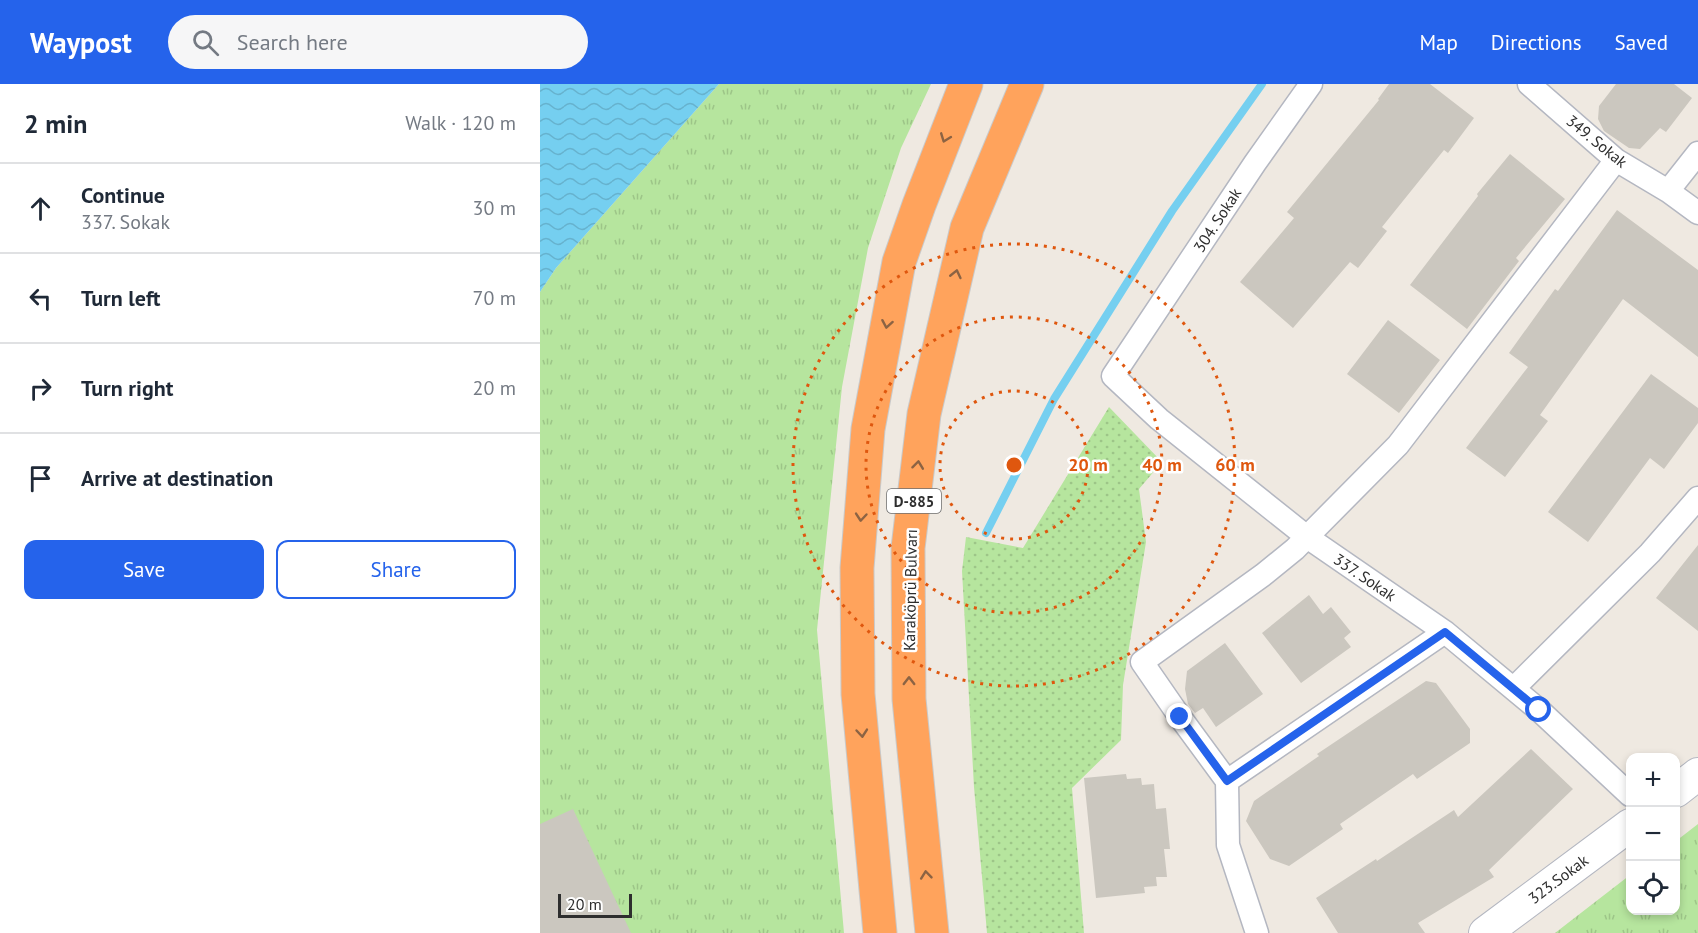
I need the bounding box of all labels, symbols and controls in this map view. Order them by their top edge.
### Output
search box [168,15,588,69]
text: Waypost [30,24,132,61]
icon: search [189,26,222,59]
text: Search here [237,28,348,56]
text: Map [1419,29,1458,56]
text: Directions [1491,29,1582,56]
text: Saved [1615,29,1668,56]
text: 2 min [24,107,87,140]
text: Walk · 120 m [405,110,516,136]
street label: 349. Sokak [1562,110,1632,172]
one-way arrow [940,132,952,143]
text: Continue [81,181,165,209]
street label: 304. Sokak [1189,184,1245,256]
icon: ahead [24,192,57,225]
text: 30 m [473,195,516,221]
text: 337. Sokak [81,209,170,235]
one-way arrow [949,269,962,279]
icon: left [24,282,57,315]
text: Turn left [81,284,161,312]
text: 70 m [473,285,516,311]
one-way arrow [882,319,894,329]
icon: right [24,372,57,405]
text: Turn right [81,374,173,402]
text: 20 m [473,375,516,401]
text: 20 m [1068,453,1108,476]
text: 40 m [1142,453,1182,476]
text: 60 m [1215,453,1255,476]
centre of rings [1004,455,1024,475]
one-way arrow [912,461,924,470]
icon: arrive [24,462,57,495]
text: Arrive at destination [81,464,273,492]
road number: D-885 [887,489,941,513]
one-way arrow [855,513,868,522]
street label: Karaköprü Bulvarı [899,529,921,651]
button: Save [24,540,264,599]
button: Share [276,540,516,599]
street label: 337. Sokak [1330,549,1400,605]
one-way arrow [903,676,915,685]
route start [1525,696,1551,722]
route end [1166,703,1192,729]
one-way arrow [855,728,868,737]
map controls [1626,753,1680,915]
button: + [1626,753,1680,807]
button: − [1626,807,1680,861]
street label: 323.Sokak [1524,850,1592,908]
button: locate [1626,861,1680,915]
one-way arrow [920,870,933,879]
scale bar [558,891,632,918]
text: 20 m [567,894,602,914]

